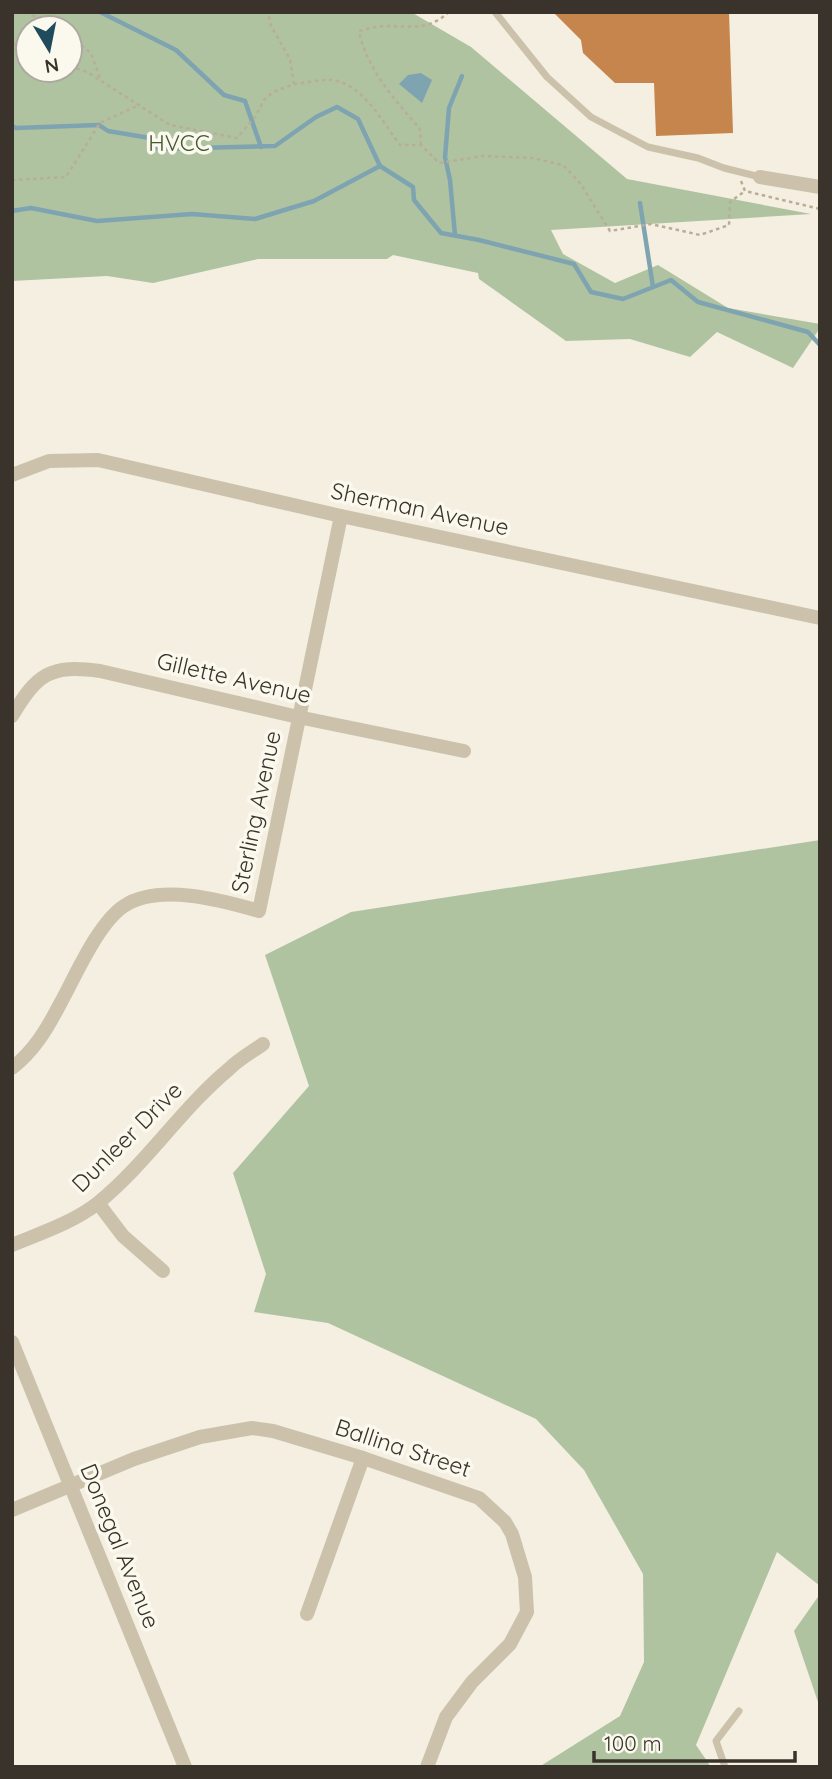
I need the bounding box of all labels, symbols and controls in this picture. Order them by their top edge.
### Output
north arrow [14,14,84,84]
text: N [43,53,61,79]
park label: HVCC [148,128,210,157]
street label: Sherman Avenue [329,476,512,542]
street label: Gillette Avenue [154,646,314,709]
street label: Sterling Avenue [224,728,287,896]
street label: Dunleer Drive [65,1075,188,1198]
street label: Ballina Street [332,1412,475,1483]
street label: Donegal Avenue [74,1459,167,1632]
scale bar [594,1720,795,1764]
text: 100 m [604,1730,662,1756]

